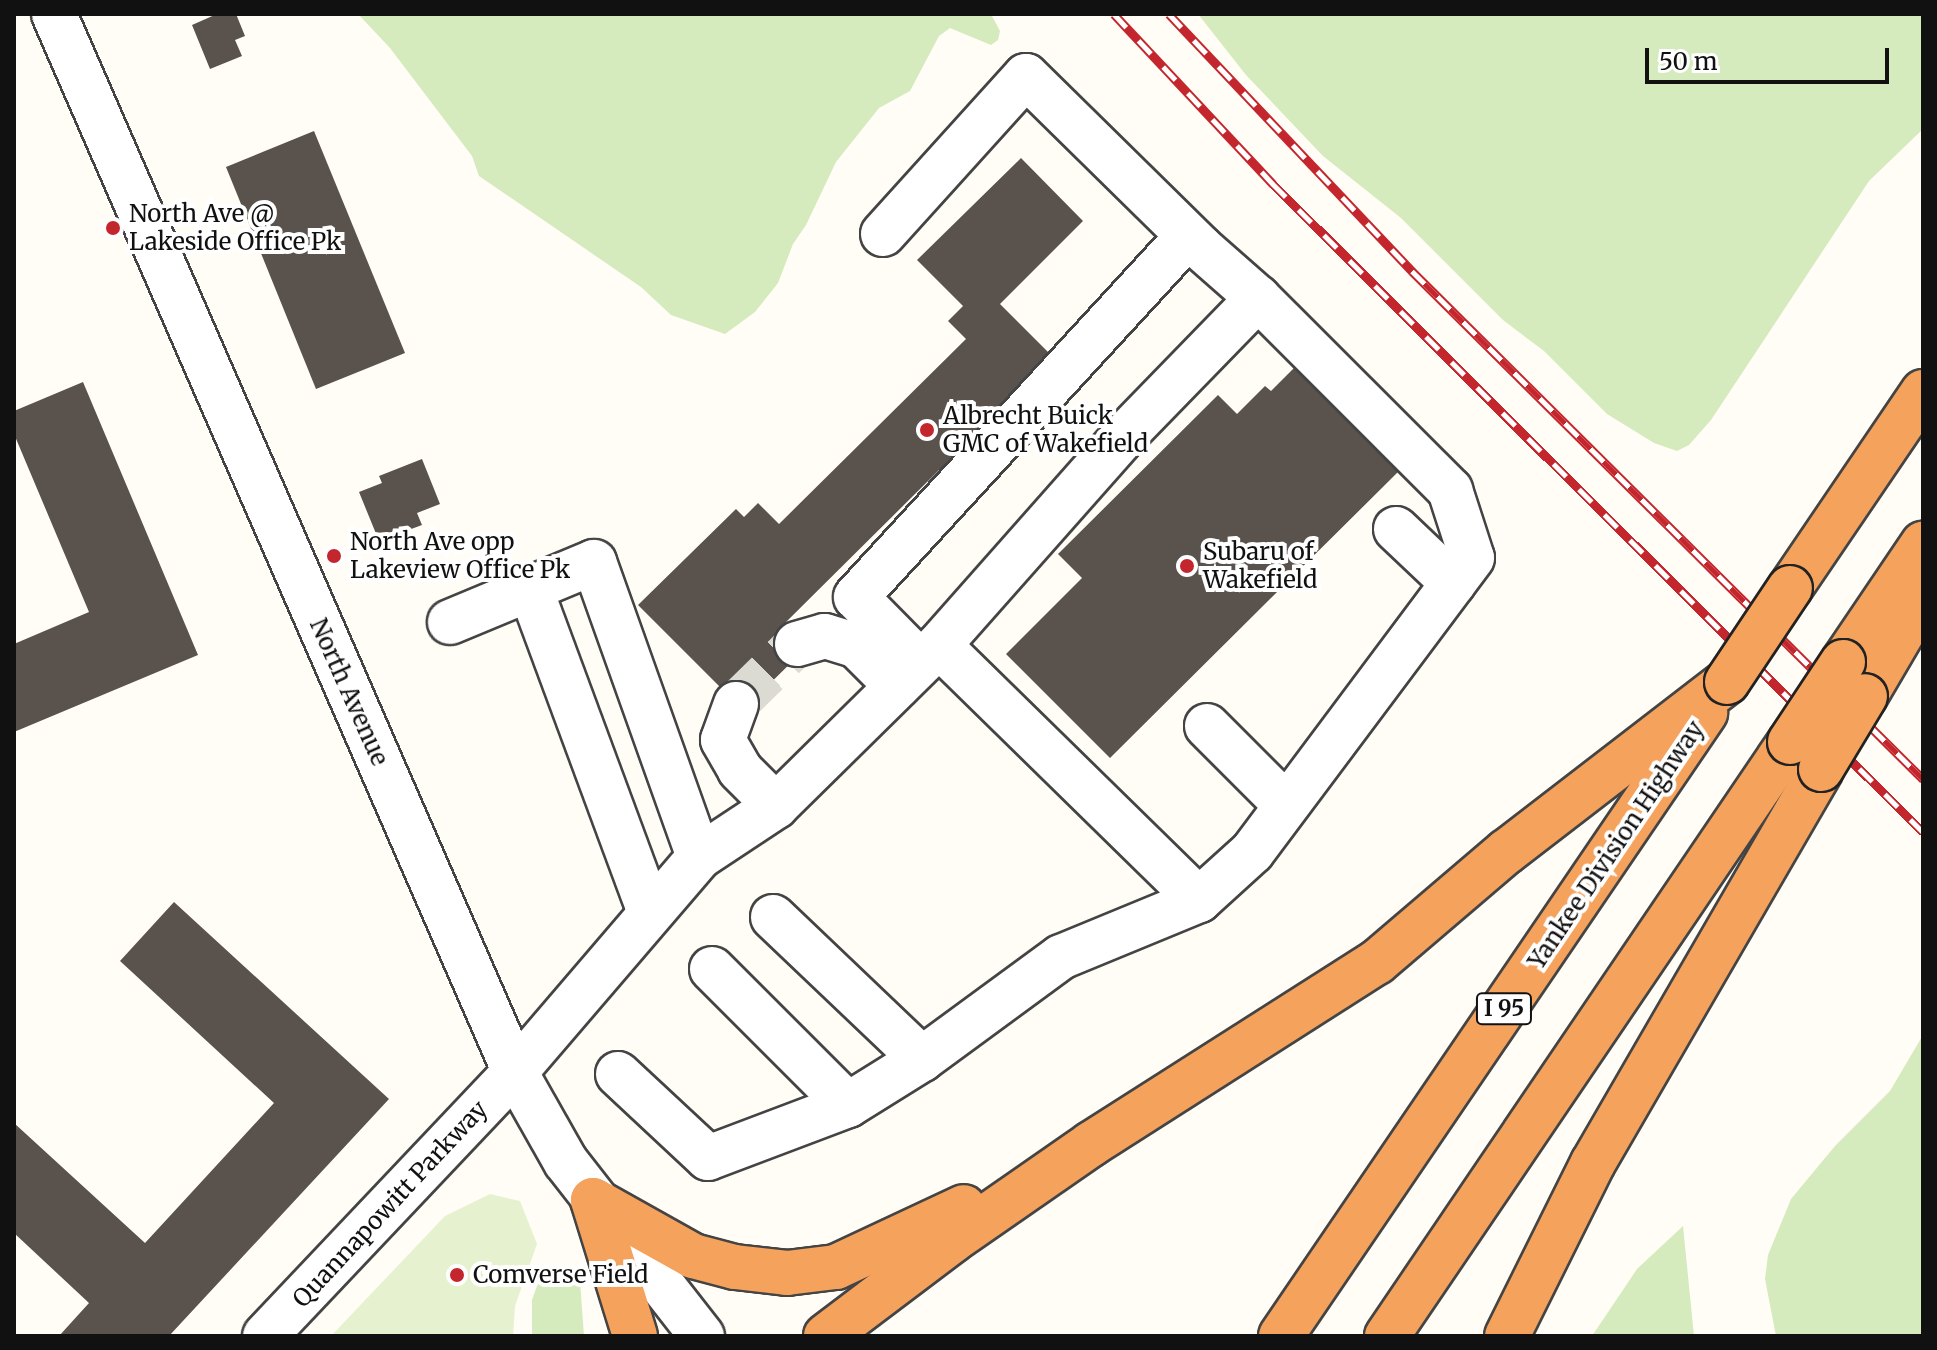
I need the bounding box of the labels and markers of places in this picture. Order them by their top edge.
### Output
place label: North Ave @ Lakeside Office Pk [129,200,341,256]
marker: North Ave @ Lakeside Office Pk [104,219,122,237]
place label: Albrecht Buick GMC of Wakefield [943,402,1148,458]
marker: Albrecht Buick GMC of Wakefield [918,421,936,439]
place label: North Ave opp Lakeview Office Pk [350,528,570,584]
place label: Subaru of Wakefield [1203,538,1317,594]
marker: North Ave opp Lakeview Office Pk [325,547,343,565]
marker: Subaru of Wakefield [1178,557,1196,575]
place label: Comverse Field [473,1261,649,1289]
marker: Comverse Field [448,1266,466,1284]

